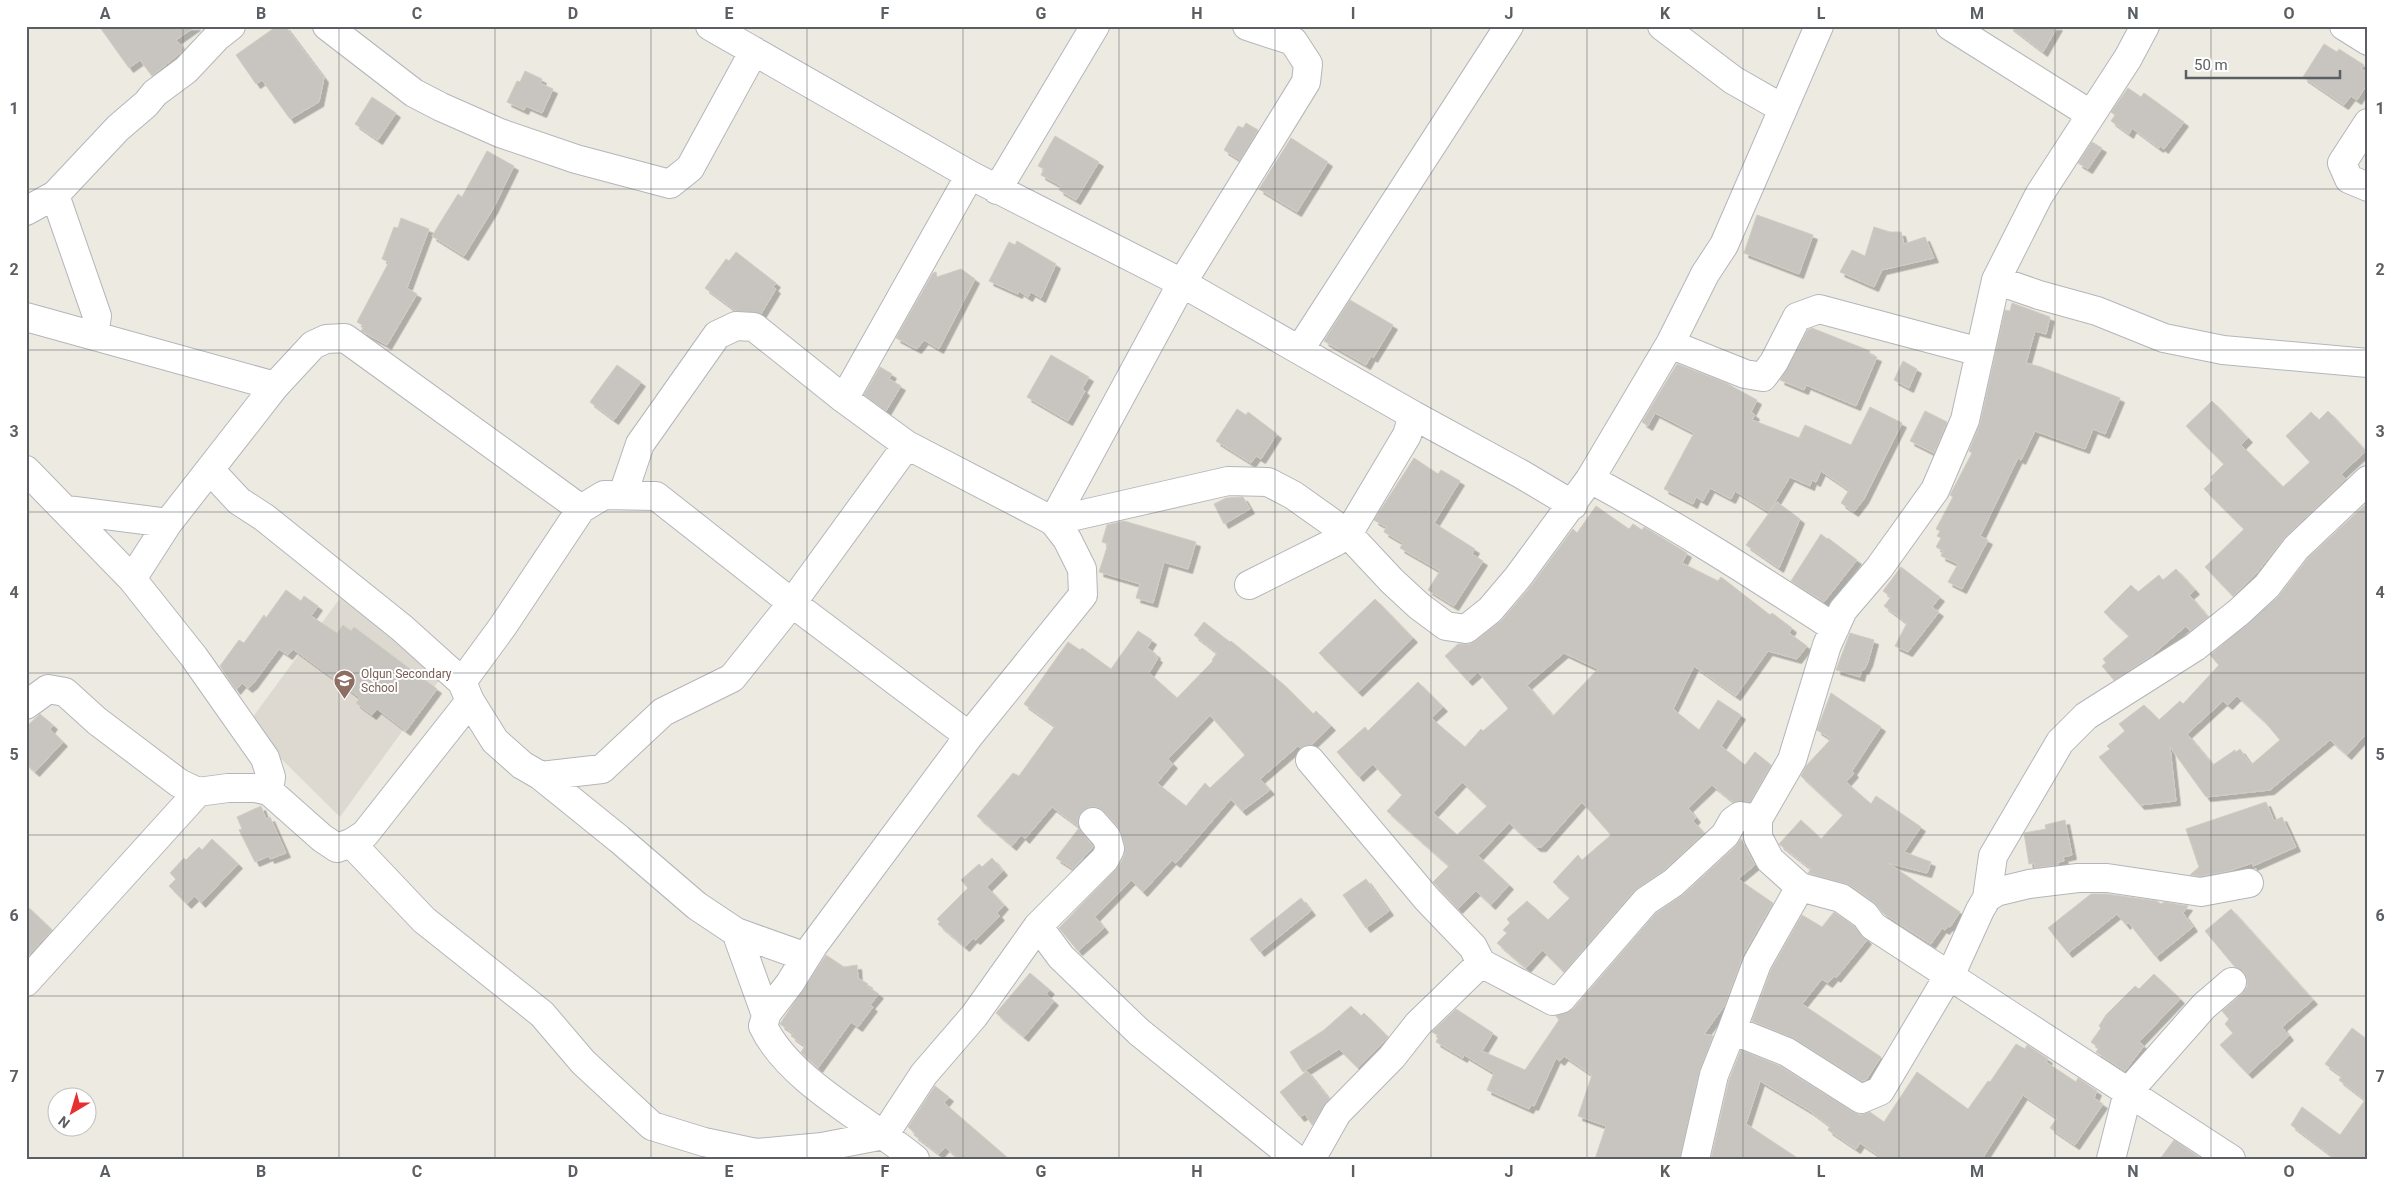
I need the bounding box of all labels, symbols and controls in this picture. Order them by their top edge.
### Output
text: A [100,4,111,23]
text: B [256,4,266,23]
text: C [412,4,422,23]
text: D [568,4,578,23]
text: E [725,4,734,23]
text: F [881,4,890,23]
text: G [1036,4,1047,23]
text: H [1191,4,1203,23]
text: I [1351,4,1355,23]
text: J [1505,4,1513,23]
text: K [1660,4,1671,23]
text: L [1817,4,1826,23]
text: M [1970,4,1984,23]
text: N [2127,4,2139,23]
text: O [2283,4,2295,23]
scale bar [2186,48,2340,80]
text: 50 m [2194,56,2228,74]
text: 1 [9,99,19,118]
text: 1 [2375,99,2385,118]
text: 2 [9,260,19,279]
text: 2 [2375,260,2385,279]
text: 3 [9,422,19,441]
text: 3 [2375,422,2385,441]
text: 4 [9,583,19,602]
text: 4 [2375,583,2385,602]
place label: Olgun Secondary School [361,667,452,695]
school or university icon: Olgun Secondary School [333,669,357,700]
text: 5 [9,745,19,764]
text: 5 [2375,745,2385,764]
text: 6 [9,906,19,925]
text: 6 [2375,906,2385,925]
text: 7 [9,1067,19,1086]
text: 7 [2375,1067,2385,1086]
north arrow [48,1088,98,1138]
text: N [55,1113,73,1132]
text: A [100,1162,111,1181]
text: B [256,1162,266,1181]
text: C [412,1162,422,1181]
text: D [568,1162,578,1181]
text: E [725,1162,734,1181]
text: F [881,1162,890,1181]
text: G [1036,1162,1047,1181]
text: H [1191,1162,1203,1181]
text: I [1351,1162,1355,1181]
text: J [1505,1162,1513,1181]
text: K [1660,1162,1671,1181]
text: L [1817,1162,1826,1181]
text: M [1970,1162,1984,1181]
text: N [2127,1162,2139,1181]
text: O [2283,1162,2295,1181]

